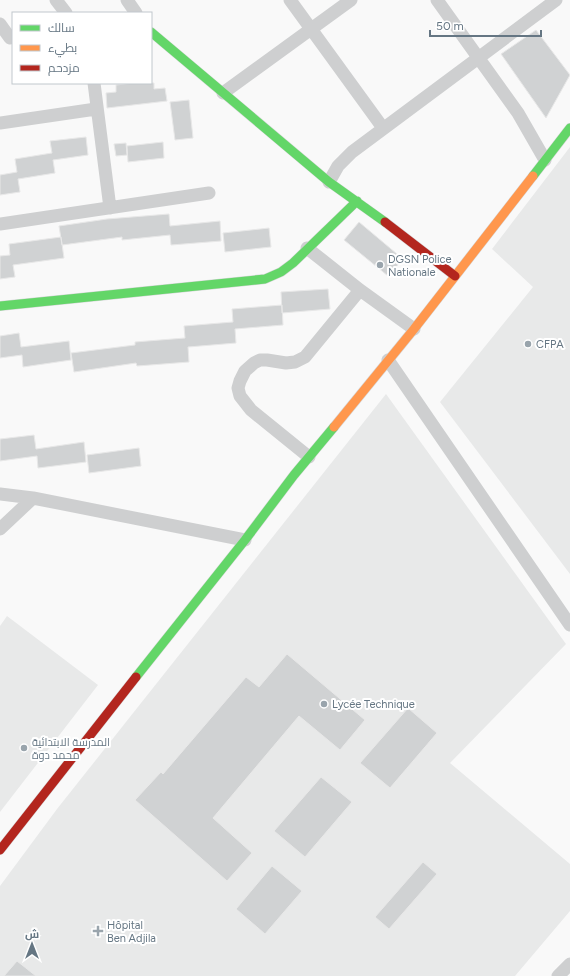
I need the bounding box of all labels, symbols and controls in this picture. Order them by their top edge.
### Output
legend [12,12,152,84]
scale bar [430,12,541,38]
text: 50 m [436,19,464,33]
text: سالك [48,21,75,35]
text: بطيء [48,41,77,58]
text: مزدحم [48,61,80,76]
place label: DGSN Police Nationale [388,253,451,279]
marker: DGSN Police Nationale [375,260,385,270]
place label: CFPA [536,338,564,351]
marker: CFPA [523,339,533,349]
place label: Lycée Technique [332,698,415,711]
marker: Lycée Technique [319,699,329,709]
place label: المدرسة الابتدائية محمد دوة [32,736,110,762]
marker: المدرسة الابتدائية محمد دوة [19,743,29,753]
place label: Hôpital Ben Adjila [107,919,156,945]
north arrow [12,924,52,964]
marker: Hôpital Ben Adjila [92,925,104,937]
text: ش [25,928,39,941]

